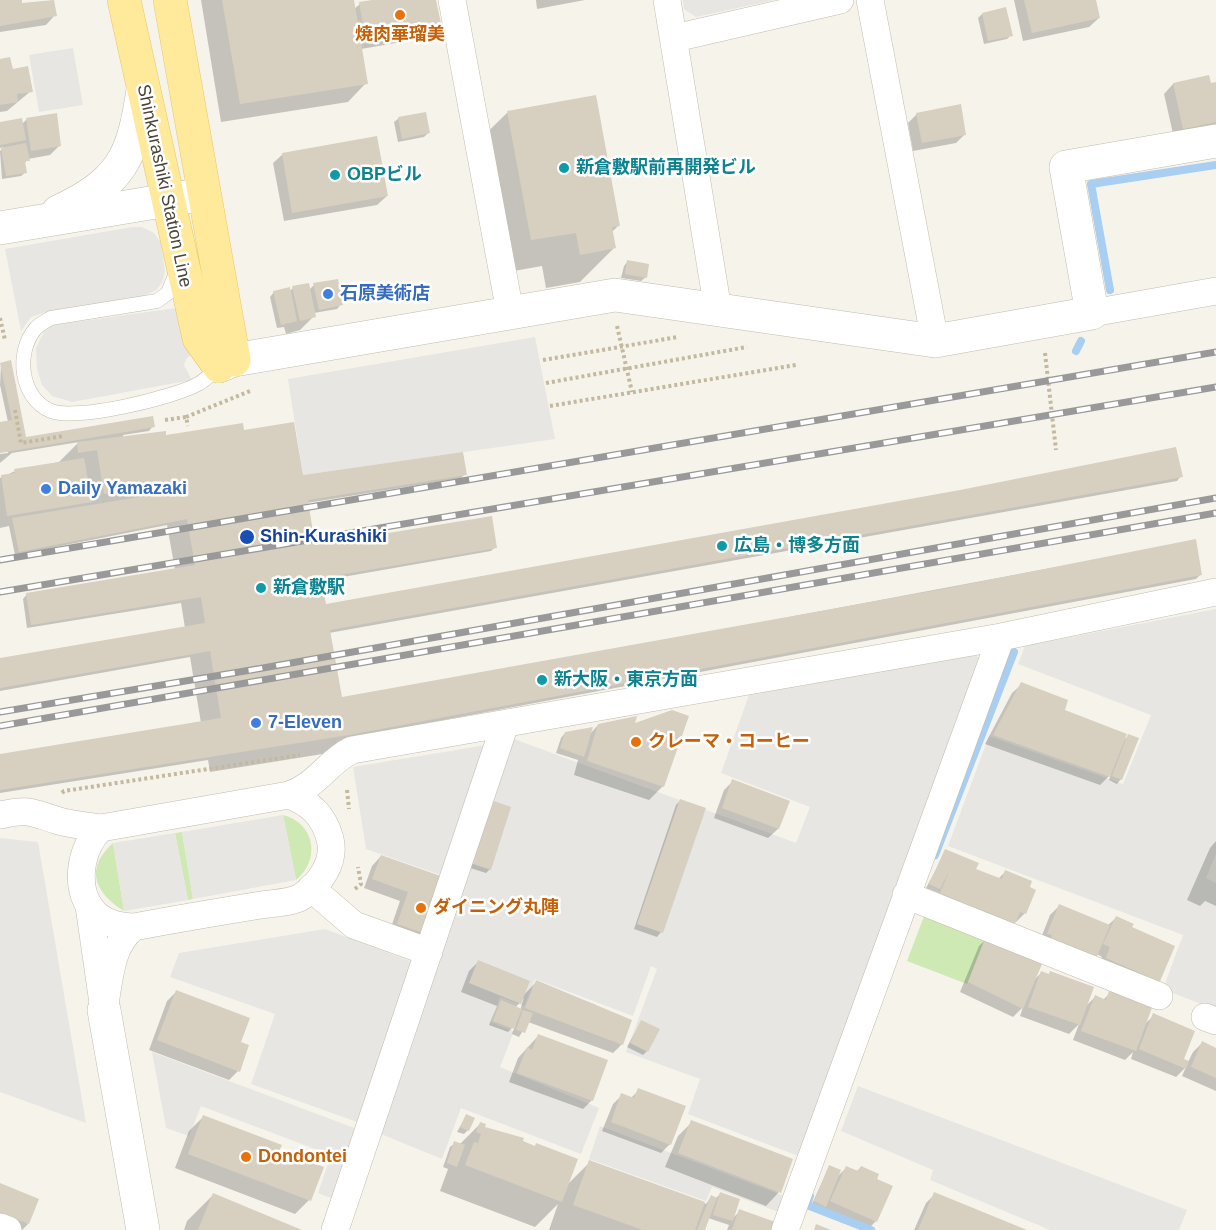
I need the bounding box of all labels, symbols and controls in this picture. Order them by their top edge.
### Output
marker: 焼肉華瑠美 [393,8,407,22]
place label: 焼肉華瑠美 [355,24,445,46]
street label: Shinkurashiki Station Line [132,82,196,290]
place label: 新倉敷駅前再開発ビル [576,157,756,179]
marker: 新倉敷駅前再開発ビル [557,161,571,175]
place label: OBPビル [347,164,422,186]
marker: OBPビル [328,168,342,182]
place label: 石原美術店 [340,283,430,305]
marker: 石原美術店 [321,287,335,301]
place label: Daily Yamazaki [58,478,187,500]
marker: Daily Yamazaki [39,482,53,496]
place label: Shin-Kurashiki [260,526,387,548]
marker: Shin-Kurashiki [238,528,256,546]
place label: 広島・博多方面 [734,535,860,557]
marker: 広島・博多方面 [715,539,729,553]
place label: 新倉敷駅 [273,577,345,599]
marker: 新倉敷駅 [254,581,268,595]
place label: 新大阪・東京方面 [554,669,698,691]
marker: 新大阪・東京方面 [535,673,549,687]
place label: 7-Eleven [268,712,342,734]
marker: 7-Eleven [249,716,263,730]
place label: クレーマ・コーヒー [648,731,810,753]
marker: クレーマ・コーヒー [629,735,643,749]
place label: ダイニング丸陣 [433,897,559,919]
marker: ダイニング丸陣 [414,901,428,915]
place label: Dondontei [258,1146,347,1168]
marker: Dondontei [239,1150,253,1164]

